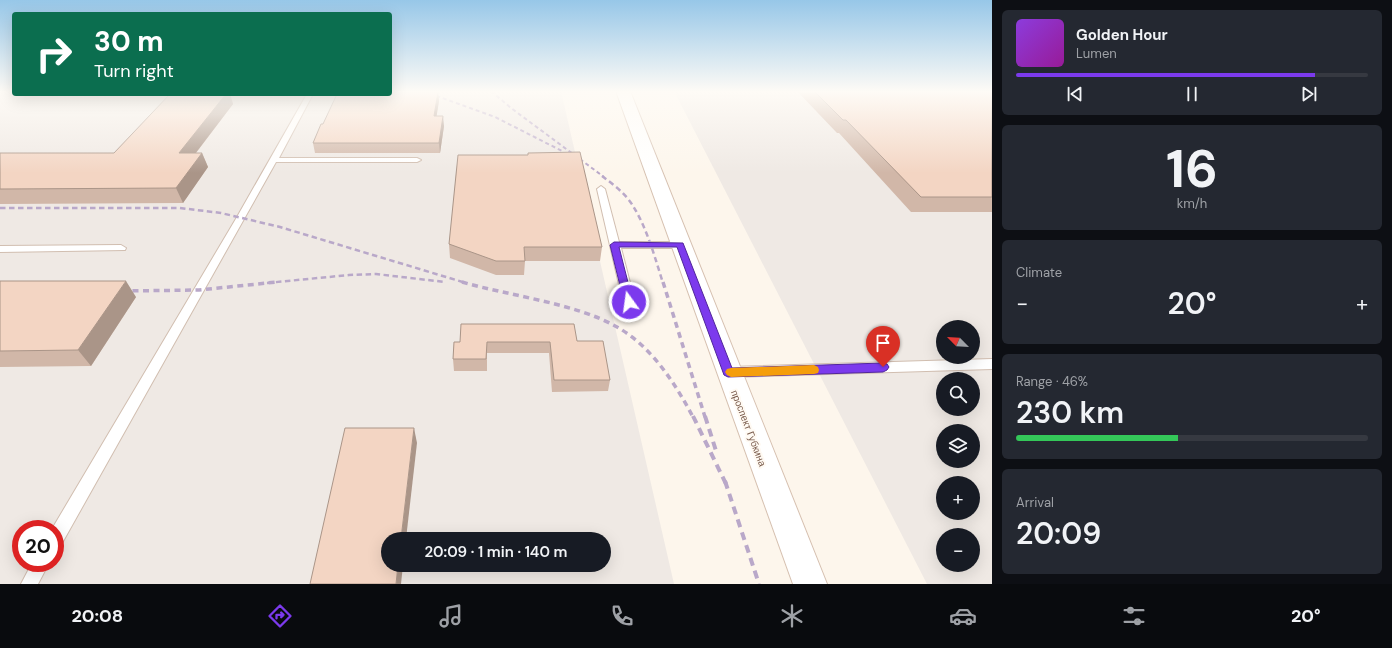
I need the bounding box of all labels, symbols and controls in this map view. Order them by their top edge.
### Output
text: 30 m [94,23,164,60]
text: Golden Hour [1076,25,1168,45]
icon: right [28,28,80,80]
text: Lumen [1076,45,1117,62]
text: Turn right [94,59,174,83]
icon: previous [1064,83,1086,105]
icon: pause [1181,83,1203,105]
icon: next [1298,83,1320,105]
text: 16 [1166,135,1218,203]
text: km/h [1177,195,1207,212]
text: Climate [1016,264,1062,281]
position arrow [608,281,650,323]
text: 20° [1168,284,1216,323]
text: − [1016,289,1028,318]
text: + [1356,289,1368,318]
north arrow [936,320,980,364]
map controls [936,320,980,572]
pin [866,326,900,367]
icon: arrive [872,332,894,354]
button: search [936,372,980,416]
text: Range · 46% [1016,373,1088,390]
street label: проспект Губкина [728,388,769,469]
text: 230 km [1016,393,1124,432]
button: layers [936,424,980,468]
button: + [936,476,980,520]
text: Arrival [1016,494,1054,511]
text: 20:09 [1016,514,1101,553]
speed limit sign: 20 [12,520,64,572]
button: − [936,528,980,572]
text: 20:09 · 1 min · 140 m [425,542,567,562]
icon: directions [266,602,294,630]
icon: music [437,602,465,630]
icon: phone [608,602,636,630]
icon: climate [778,602,806,630]
icon: car [949,602,977,630]
icon: filters [1120,602,1148,630]
text: 20:08 [71,604,123,628]
text: 20° [1291,604,1320,628]

